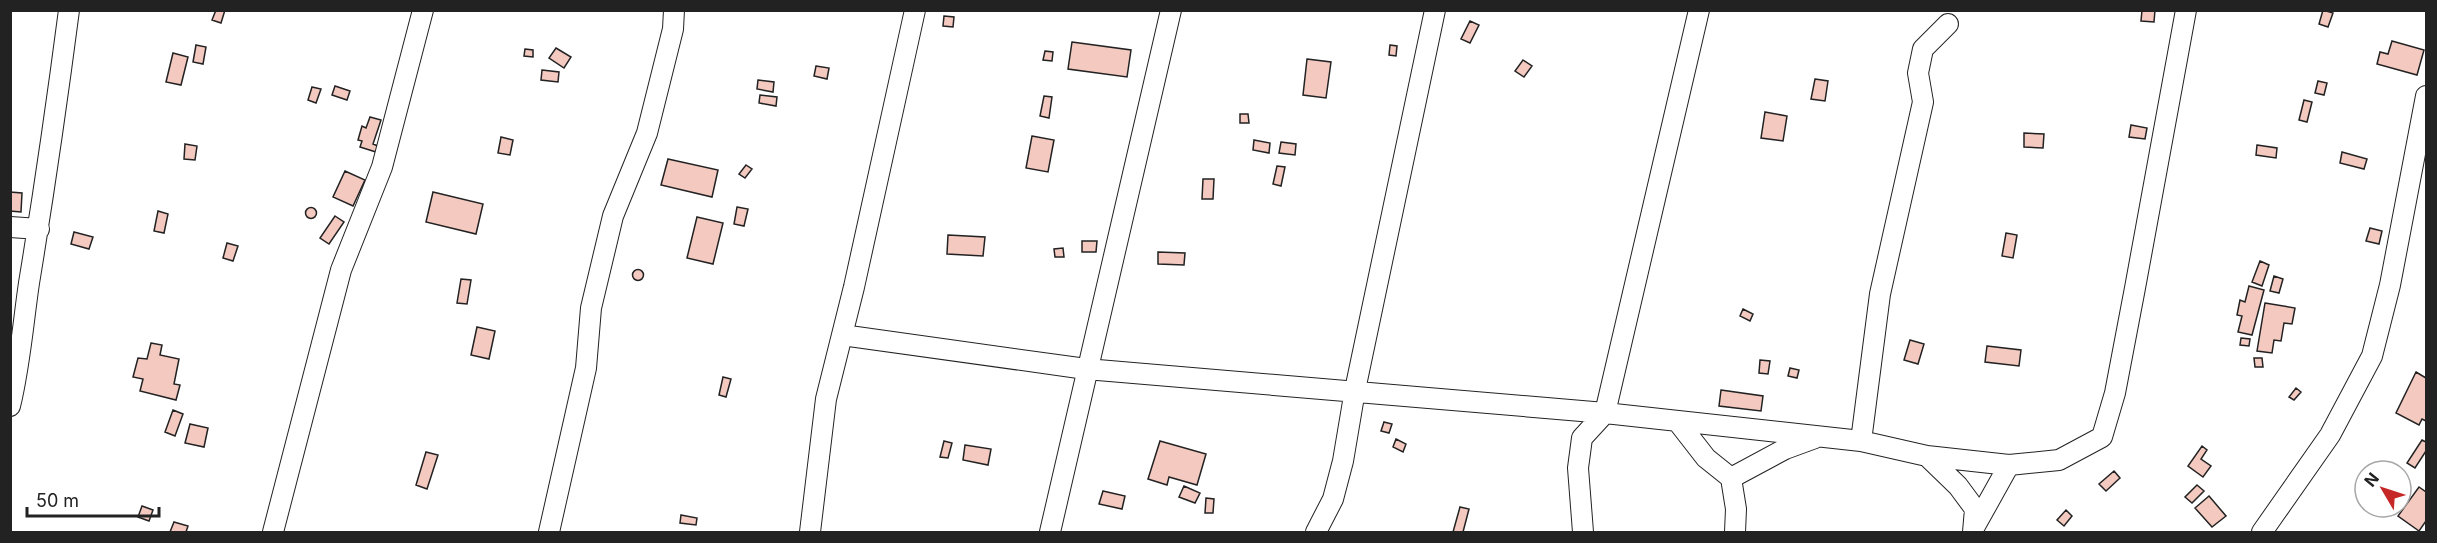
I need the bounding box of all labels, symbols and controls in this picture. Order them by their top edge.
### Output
north arrow [2353,459,2413,519]
text: N [2360,469,2383,491]
scale bar [27,480,159,518]
text: 50 m [36,490,79,511]

